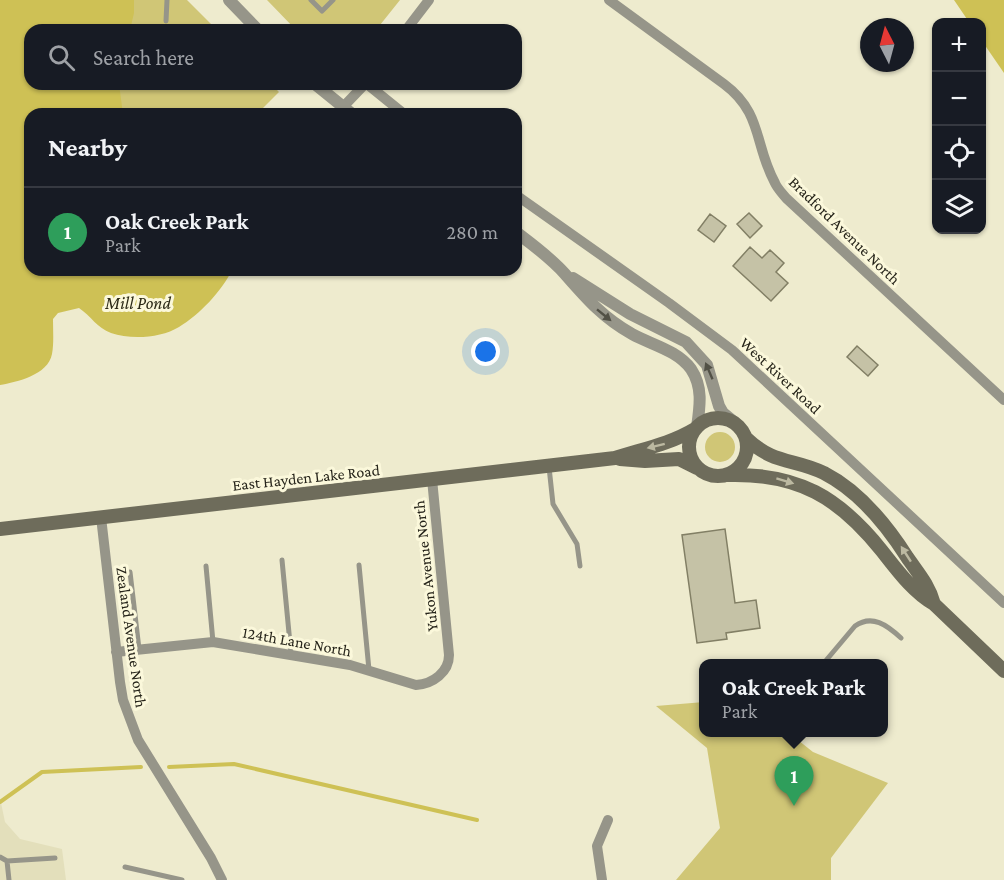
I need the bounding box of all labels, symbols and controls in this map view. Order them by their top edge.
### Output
north arrow [860,18,914,72]
map controls [932,18,986,234]
button: + [932,18,986,72]
search box [24,24,522,90]
icon: search [45,41,78,74]
text: Search here [93,45,194,70]
button: − [932,72,986,126]
button: locate [932,126,986,180]
text: Nearby [48,133,127,162]
street label: Bradford Avenue North [786,173,904,288]
button: layers [932,180,986,234]
text: Oak Creek Park [105,209,248,234]
text: 1 [64,221,71,243]
text: 280 m [447,221,498,243]
text: Park [105,234,141,256]
water label: Mill Pond [104,293,171,313]
one-way arrow [596,309,612,322]
street label: West River Road [737,334,825,417]
your location [471,337,500,366]
one-way arrow [704,362,714,380]
one-way arrow [647,441,665,451]
street label: East Hayden Lake Road [231,461,381,495]
one-way arrow [776,477,794,486]
street label: Yukon Avenue North [410,499,441,632]
one-way arrow [900,545,911,562]
street label: Zealand Avenue North [113,565,150,709]
street label: 124th Lane North [241,624,353,659]
popup [699,659,888,737]
text: Oak Creek Park [722,675,865,700]
text: Park [722,700,757,722]
pin: 1 [774,756,814,806]

